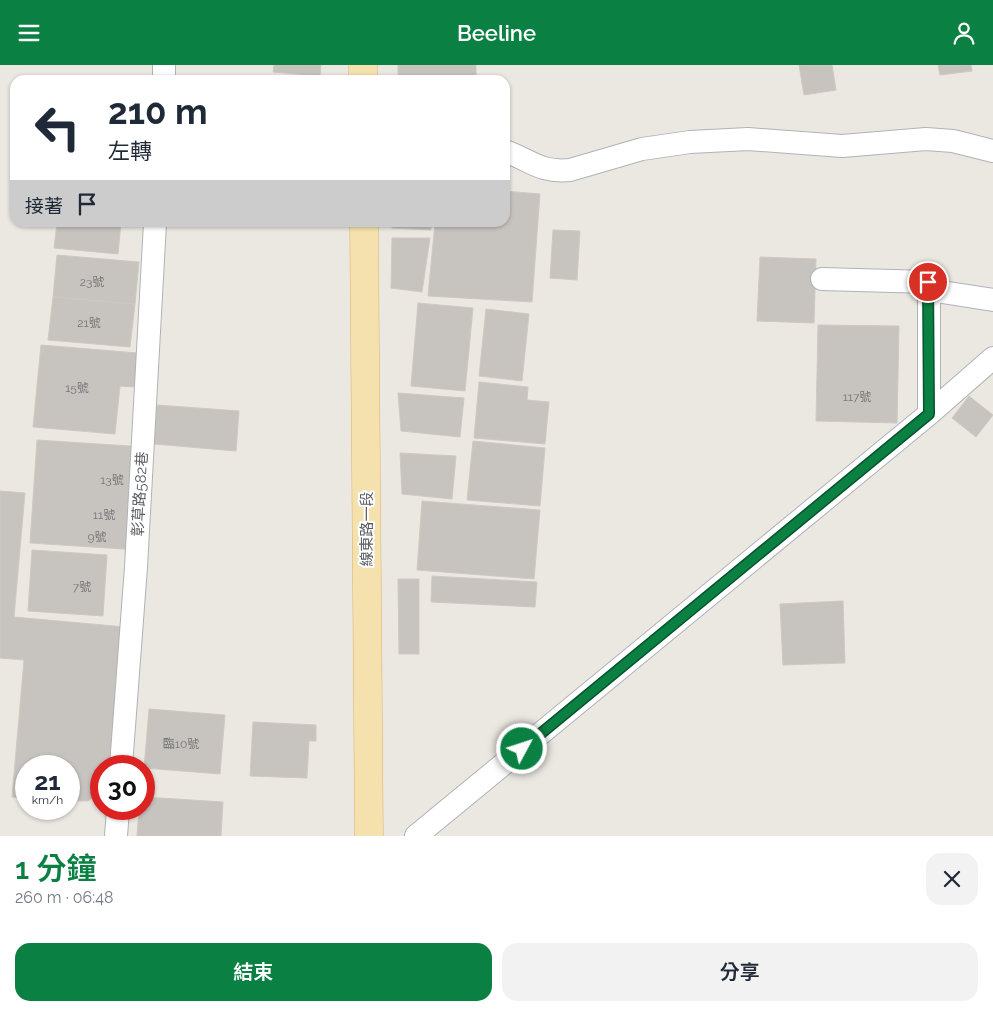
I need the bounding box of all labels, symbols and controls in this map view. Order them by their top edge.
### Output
icon: menu [15,19,43,47]
icon: person [950,19,978,47]
text: Beeline [457,20,536,46]
text: 210 m [108,91,208,132]
icon: left [25,95,90,160]
text: 左轉 [108,138,152,164]
icon: arrive [73,190,101,218]
text: 接著 [25,195,63,217]
pin [907,261,949,303]
icon: arrive [914,268,942,296]
house number: 23號 [80,275,104,289]
house number: 21號 [77,316,101,330]
house number: 15號 [65,381,89,395]
house number: 117號 [843,390,871,404]
street label: 彰草路582巷 [129,451,151,537]
house number: 13號 [100,473,124,487]
street label: 線東路一段 [358,491,376,567]
house number: 11號 [93,508,115,522]
house number: 9號 [87,530,107,544]
house number: 7號 [73,580,91,594]
position arrow [495,722,547,774]
house number: 臨10號 [163,737,199,751]
speed limit sign: 30 [90,755,155,820]
text: 21 [34,766,61,796]
text: km/h [32,793,63,807]
text: 1 分鐘 [15,851,97,886]
button: close [926,853,978,905]
text: 260 m · 06:48 [15,888,113,907]
button: 結束 [15,943,492,1001]
button: 分享 [502,943,978,1001]

